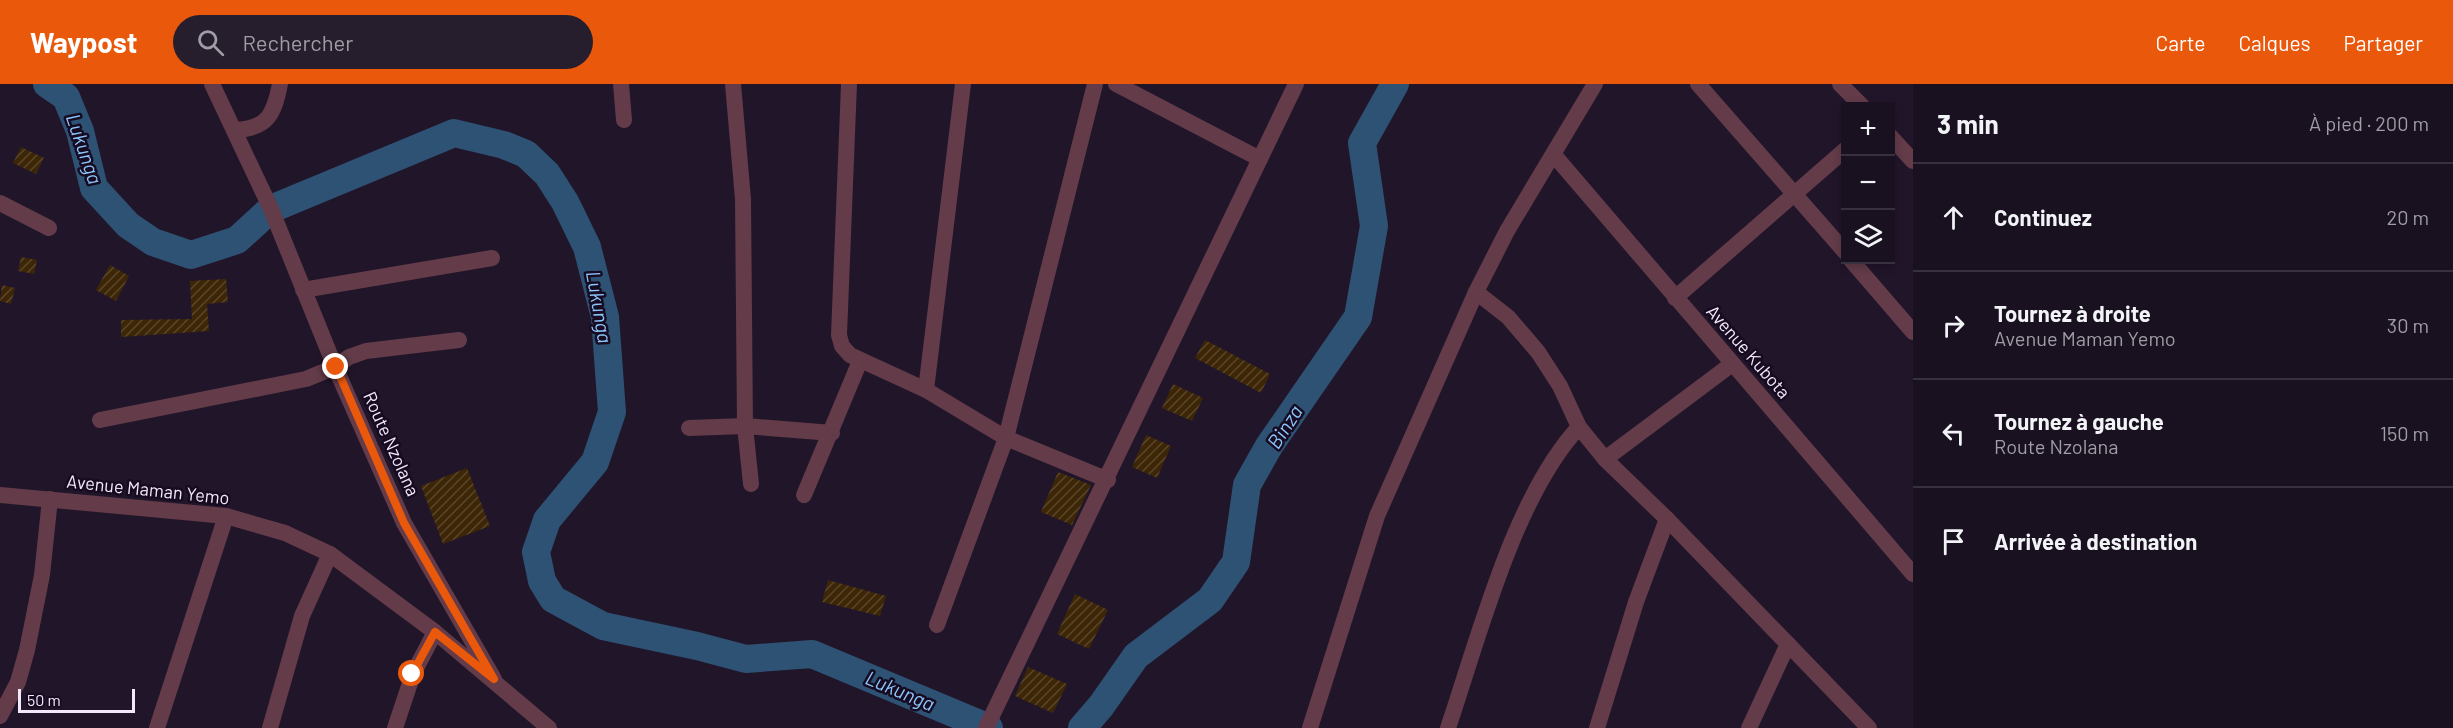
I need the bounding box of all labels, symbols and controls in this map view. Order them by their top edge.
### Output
search box [173,15,593,69]
text: Waypost [30,25,137,59]
icon: search [194,26,227,59]
text: Rechercher [242,29,353,55]
text: Carte [2156,30,2205,55]
text: Calques [2238,30,2311,55]
text: Partager [2344,30,2423,55]
map controls [1841,102,1895,264]
button: + [1841,102,1895,156]
text: 3 min [1937,108,1999,139]
water label: Lukunga [62,110,108,187]
text: À pied · 200 m [2309,111,2429,135]
button: − [1841,156,1895,210]
icon: ahead [1937,201,1970,234]
text: Continuez [1994,204,2092,230]
text: 20 m [2386,205,2429,229]
button: layers [1841,210,1895,264]
water label: Lukunga [582,269,618,345]
street label: Avenue Kubota [1702,300,1795,403]
text: Tournez à droite [1994,300,2151,326]
icon: right [1937,309,1970,342]
text: 30 m [2387,313,2429,337]
text: Avenue Maman Yemo [1994,326,2176,350]
route end [322,353,348,379]
street label: Route Nzolana [359,388,425,499]
water label: Binza [1261,400,1307,453]
text: Tournez à gauche [1994,408,2164,434]
icon: left [1937,417,1970,450]
text: 150 m [2380,421,2429,445]
text: Route Nzolana [1994,434,2119,458]
street label: Avenue Maman Yemo [66,470,231,508]
icon: arrive [1937,525,1970,558]
text: Arrivée à destination [1994,528,2197,554]
route start [398,660,424,686]
water label: Lukunga [862,665,939,715]
scale bar [18,686,135,714]
text: 50 m [27,690,61,709]

